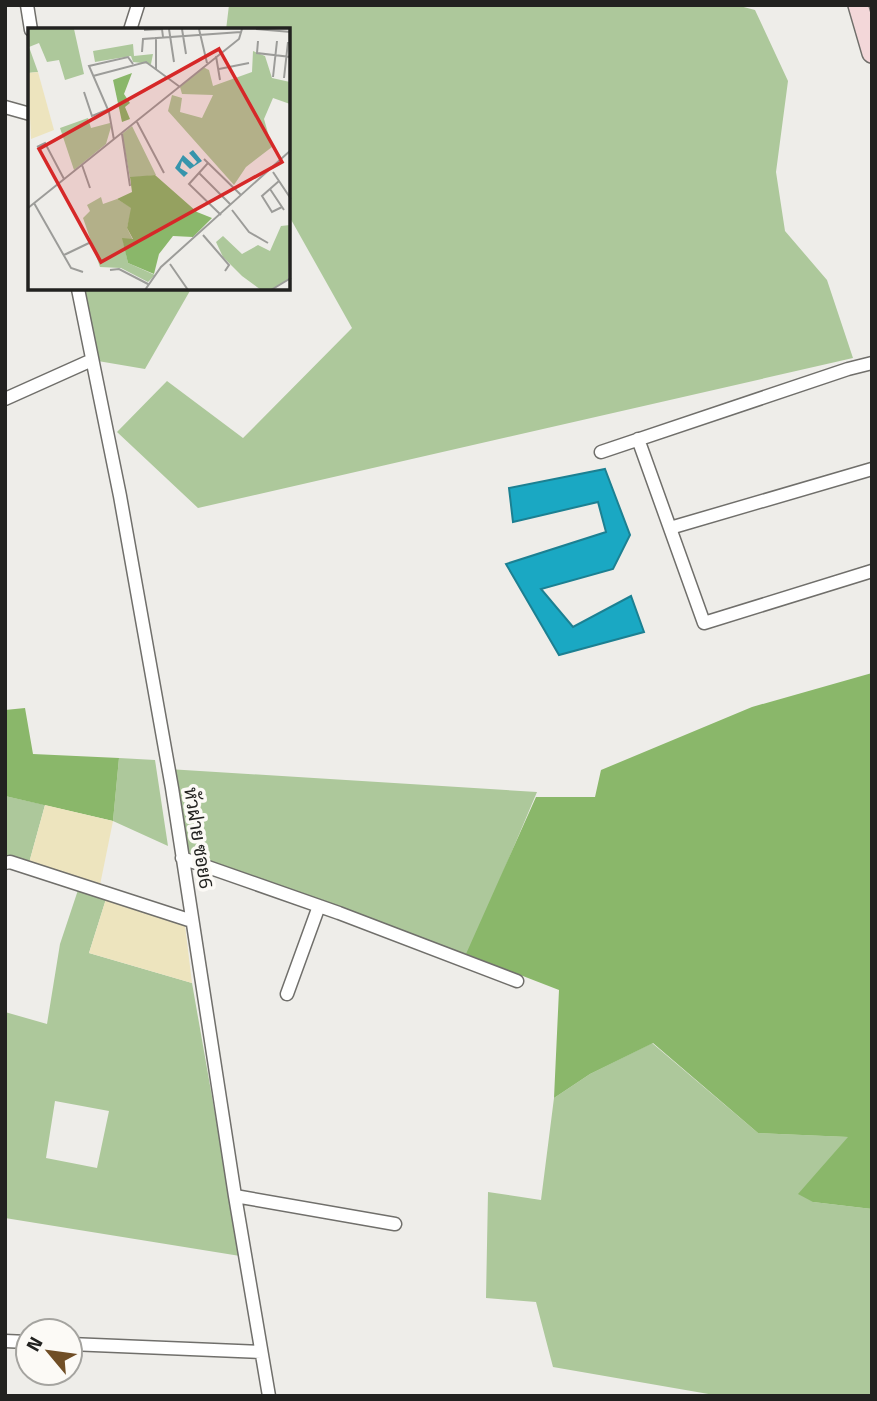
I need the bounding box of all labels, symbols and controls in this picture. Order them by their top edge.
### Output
inset map [28,28,290,290]
street label: หัวฝาย ซอย6 [177,785,222,891]
north arrow [14,1317,84,1387]
text: N [18,1331,50,1356]

